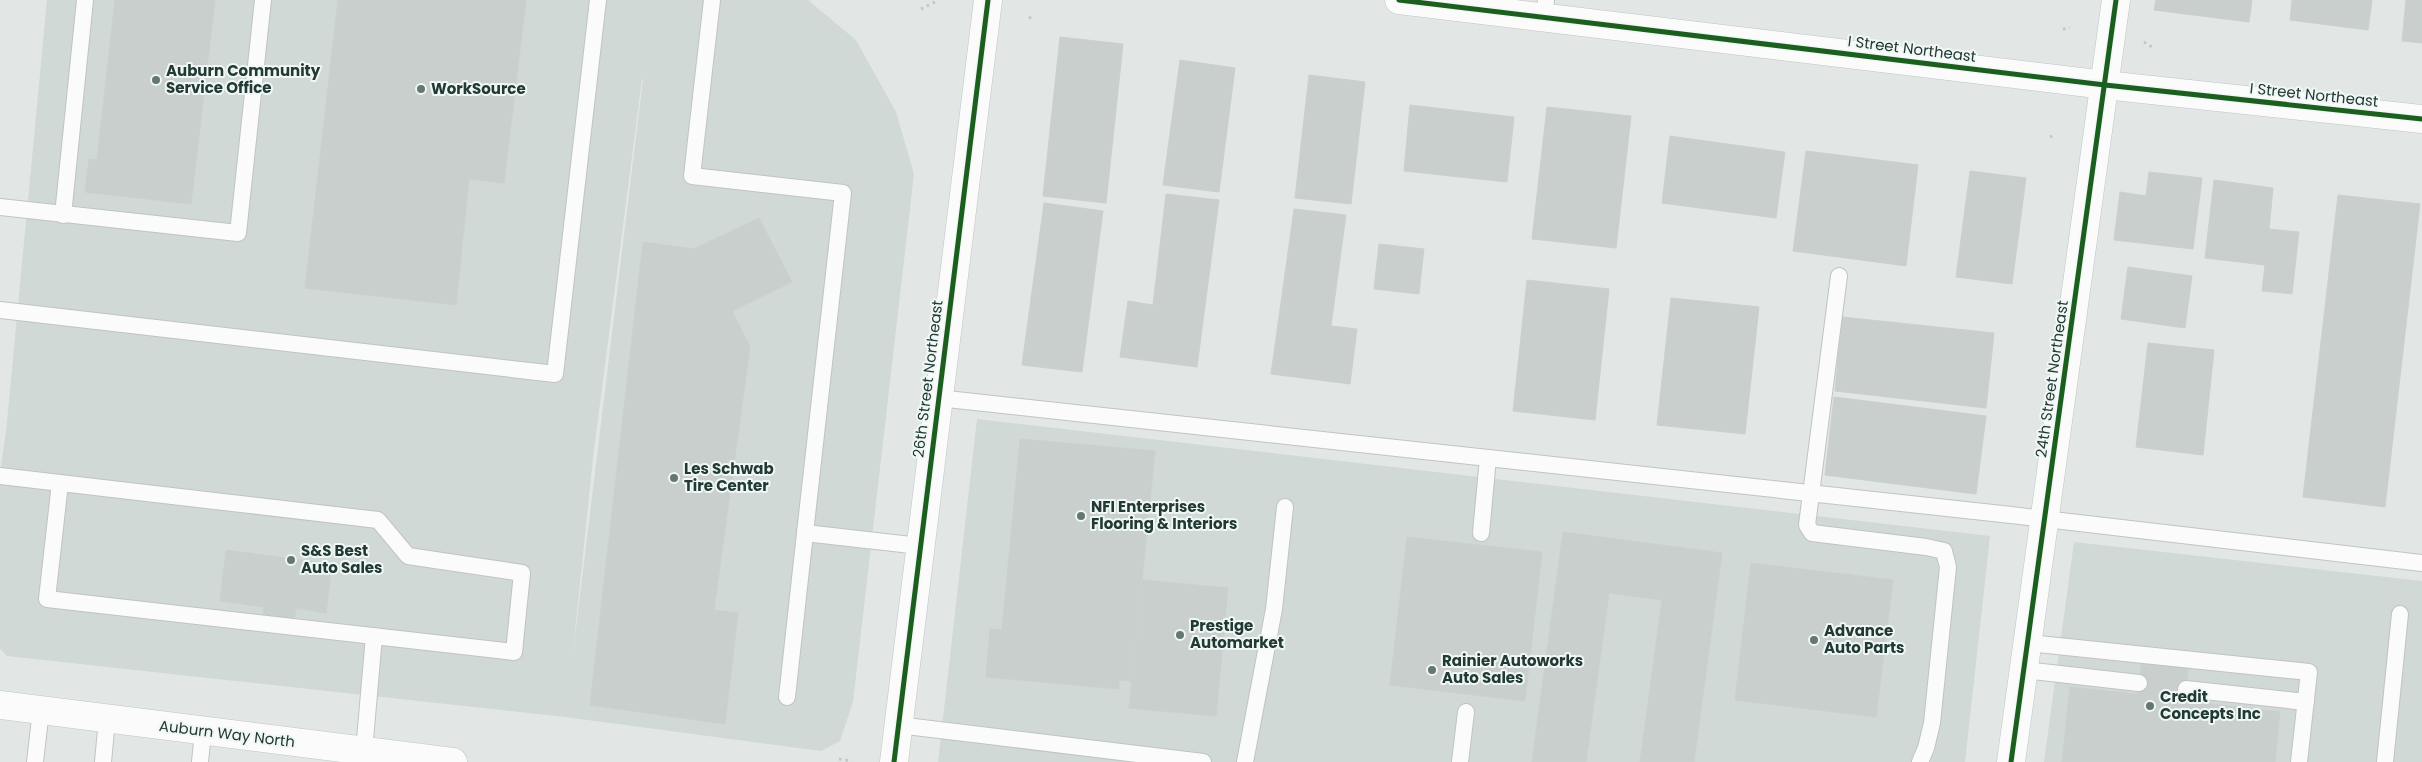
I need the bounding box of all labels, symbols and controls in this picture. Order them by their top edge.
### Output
street label: I Street Northeast [1847,30,1977,67]
place label: Auburn Community Service Office [166,60,321,98]
marker: Auburn Community Service Office [150,74,162,86]
street label: I Street Northeast [2249,77,2379,112]
place label: WorkSource [431,78,526,99]
marker: WorkSource [415,83,427,95]
street label: 26th Street Northeast [907,299,948,459]
street label: 24th Street Northeast [2030,299,2073,459]
place label: Les Schwab Tire Center [684,458,774,496]
marker: Les Schwab Tire Center [668,472,680,484]
place label: NFI Enterprises Flooring & Interiors [1091,496,1237,534]
marker: NFI Enterprises Flooring & Interiors [1075,510,1087,522]
place label: S&S Best Auto Sales [301,540,382,578]
marker: S&S Best Auto Sales [285,554,297,566]
place label: Prestige Automarket [1190,615,1284,653]
place label: Advance Auto Parts [1824,620,1904,658]
marker: Prestige Automarket [1174,629,1186,641]
marker: Advance Auto Parts [1808,634,1820,646]
place label: Rainier Autoworks Auto Sales [1442,650,1583,688]
marker: Rainier Autoworks Auto Sales [1426,664,1438,676]
place label: Credit Concepts Inc [2160,686,2261,724]
marker: Credit Concepts Inc [2144,700,2156,712]
street label: Auburn Way North [158,715,296,752]

